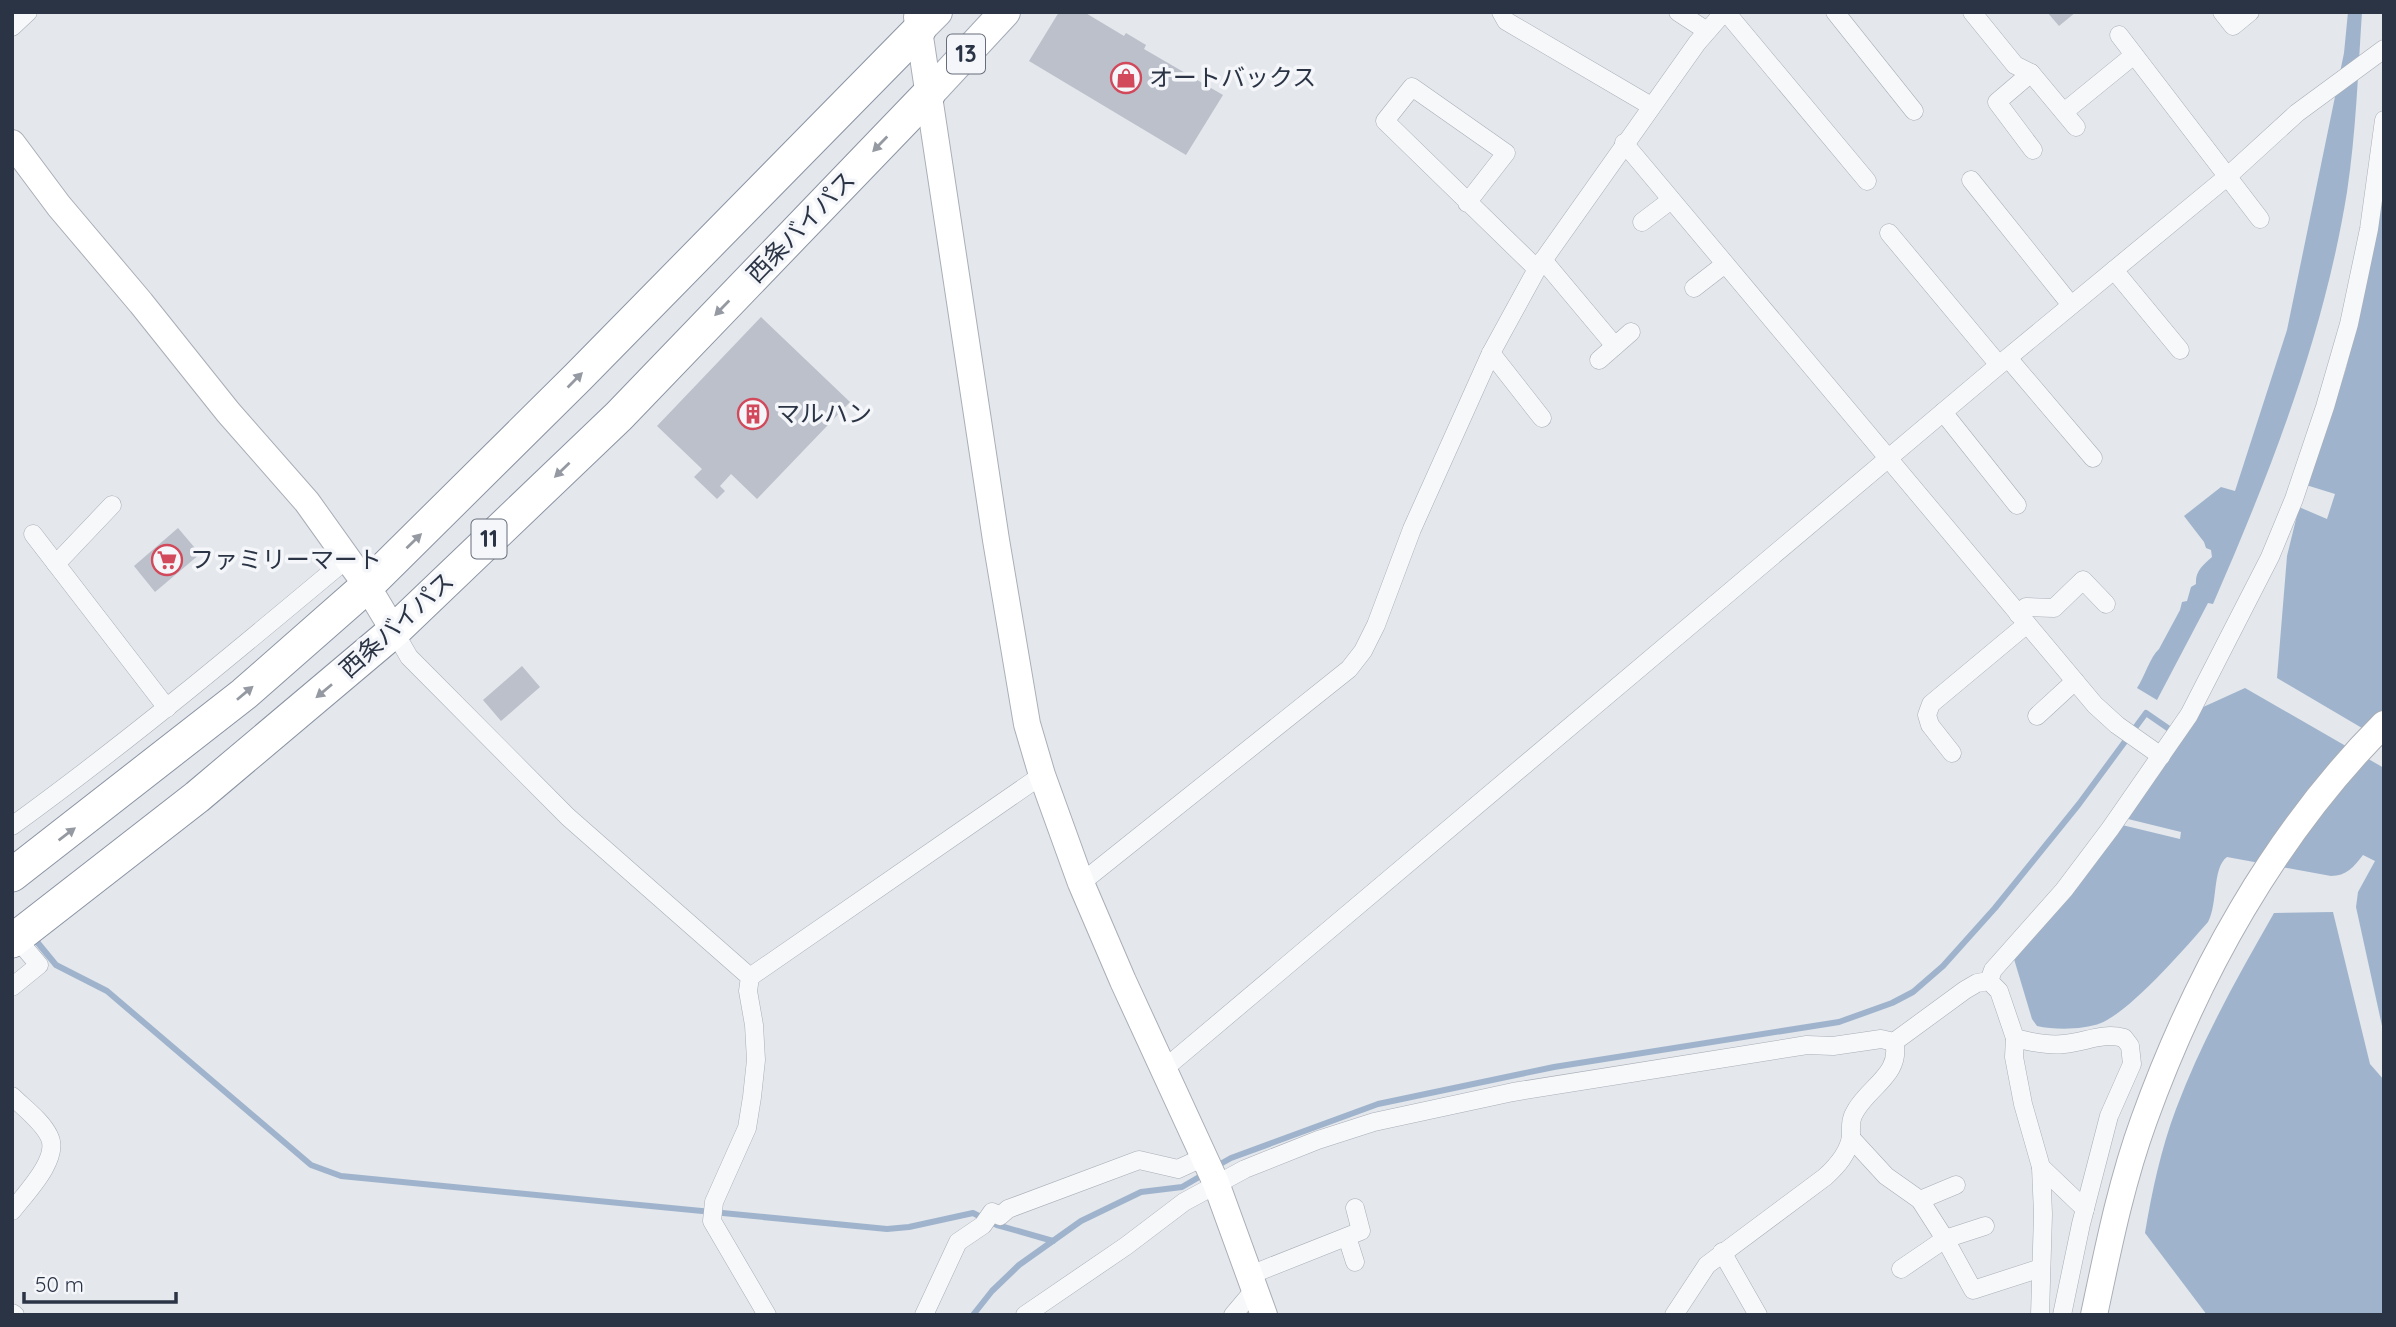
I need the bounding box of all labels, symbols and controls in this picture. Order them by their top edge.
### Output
road number: 13 [947,34,985,74]
shop icon: オートバックス [1109,61,1143,95]
place label: オートバックス [1149,62,1316,92]
one-way arrow [873,135,889,152]
street label: 西条バイパス [740,164,861,288]
one-way arrow [715,299,731,316]
one-way arrow [567,372,583,388]
building icon: マルハン [736,397,770,431]
place label: マルハン [776,398,872,428]
one-way arrow [554,461,571,478]
road number: 11 [472,520,506,558]
one-way arrow [405,533,422,549]
supermarket icon: ファミリーマート [150,543,184,577]
place label: ファミリーマート [190,544,382,574]
street label: 西条バイパス [333,565,460,683]
one-way arrow [315,683,332,698]
one-way arrow [237,686,254,701]
one-way arrow [57,827,75,842]
scale bar [24,1260,177,1304]
text: 50 m [35,1271,84,1297]

